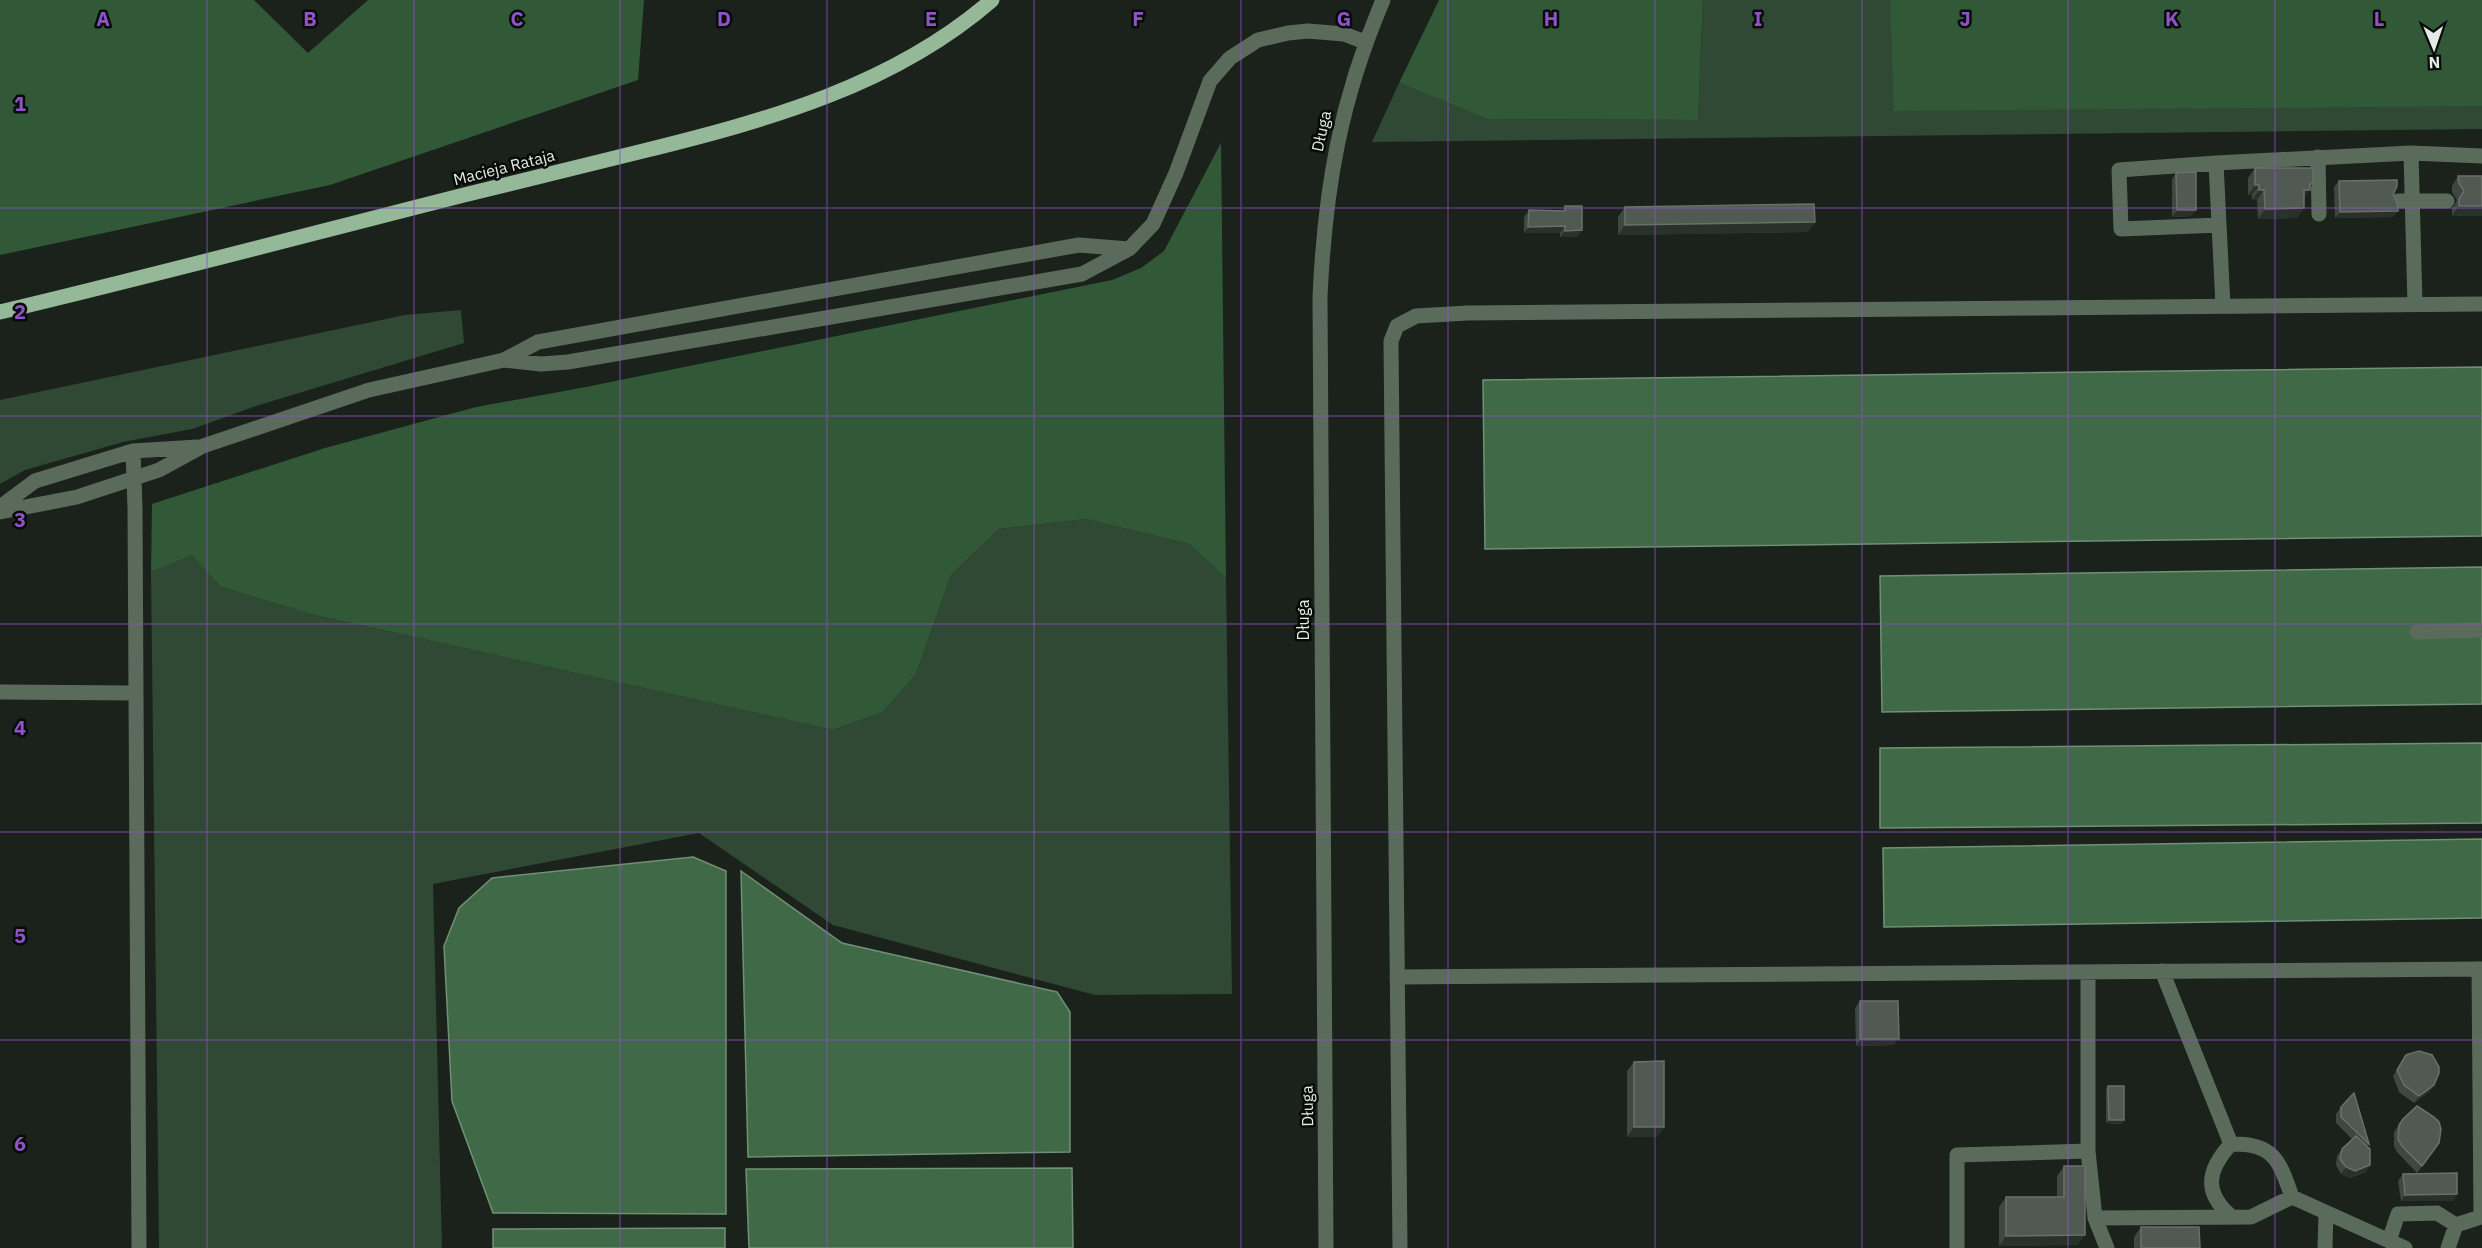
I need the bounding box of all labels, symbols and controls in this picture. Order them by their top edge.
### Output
text: A [96,5,110,32]
text: B [303,5,317,32]
text: C [510,5,524,32]
text: D [717,5,731,32]
text: E [925,5,937,32]
text: F [1132,5,1144,32]
text: G [1337,5,1351,32]
text: H [1544,5,1558,32]
text: I [1754,5,1762,32]
text: J [1959,5,1971,32]
text: K [2165,5,2179,32]
text: L [2374,5,2384,32]
north arrow [2404,18,2464,78]
text: N [2428,53,2441,73]
text: 1 [14,90,26,117]
street label: Długa [1307,108,1335,153]
street label: Macieja Rataja [451,145,557,189]
text: 2 [14,298,26,325]
text: 3 [14,506,26,533]
street label: Długa [1293,599,1313,641]
text: 4 [14,714,26,741]
text: 5 [14,922,26,949]
street label: Długa [1297,1085,1317,1127]
text: 6 [14,1130,26,1157]

